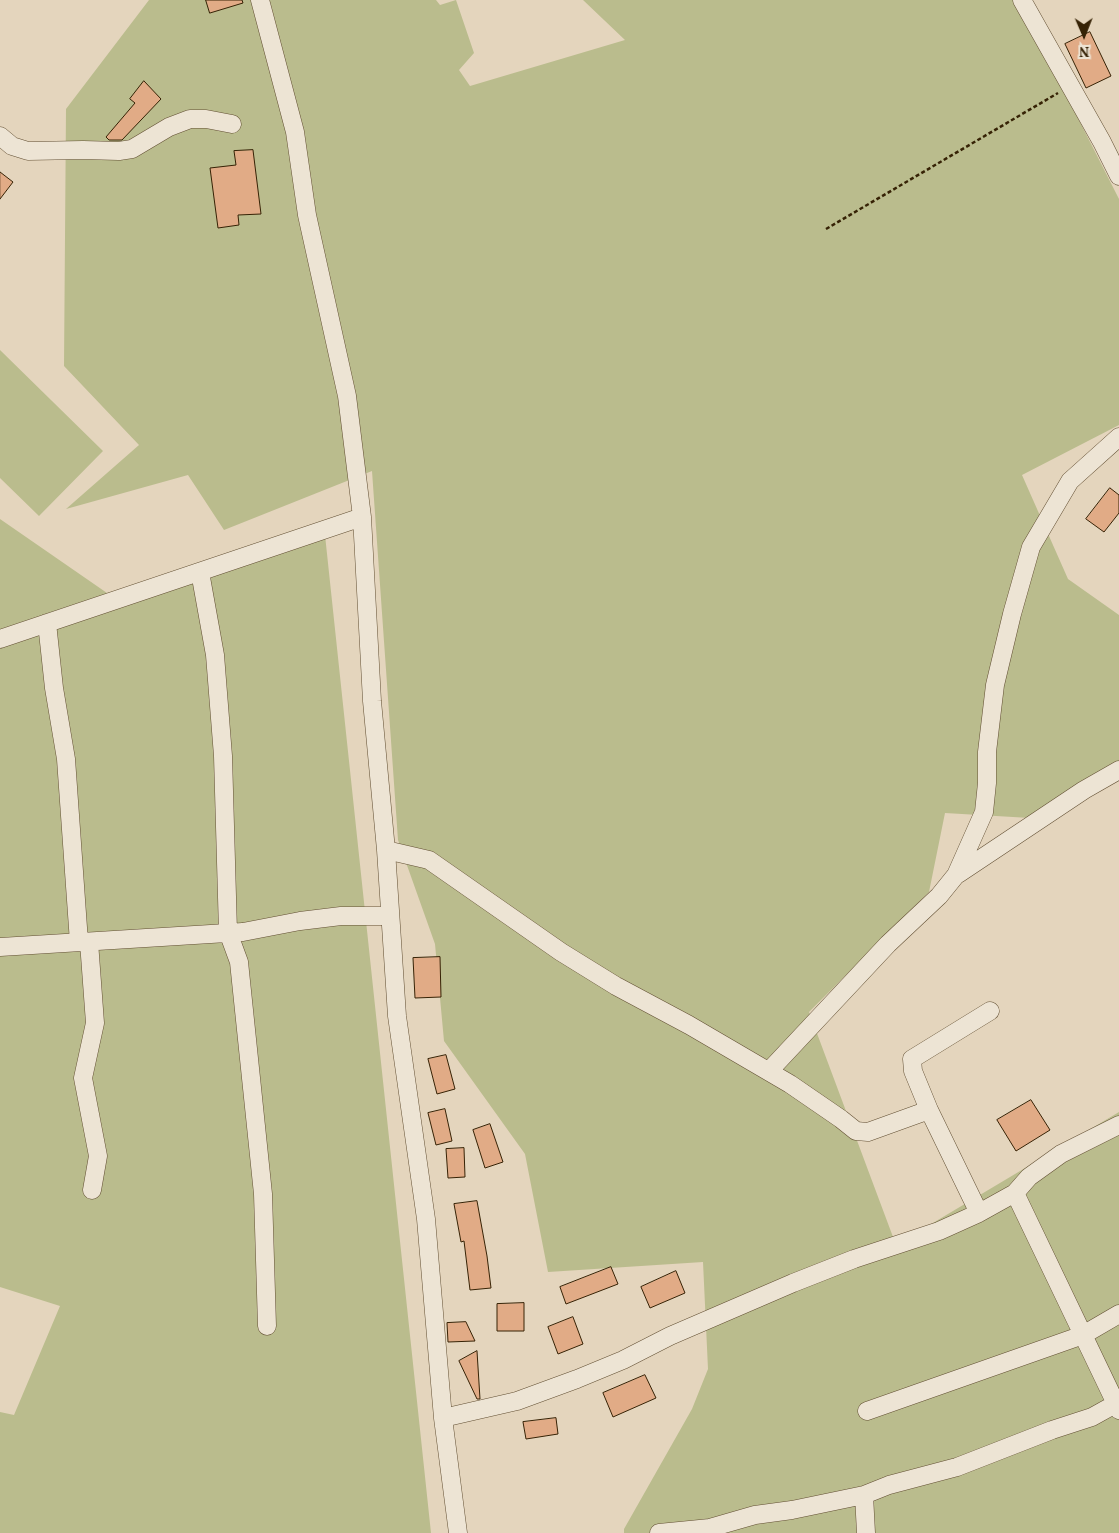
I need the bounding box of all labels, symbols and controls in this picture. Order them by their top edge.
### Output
north arrow [1059,10,1109,60]
text: N [1079,41,1090,60]

